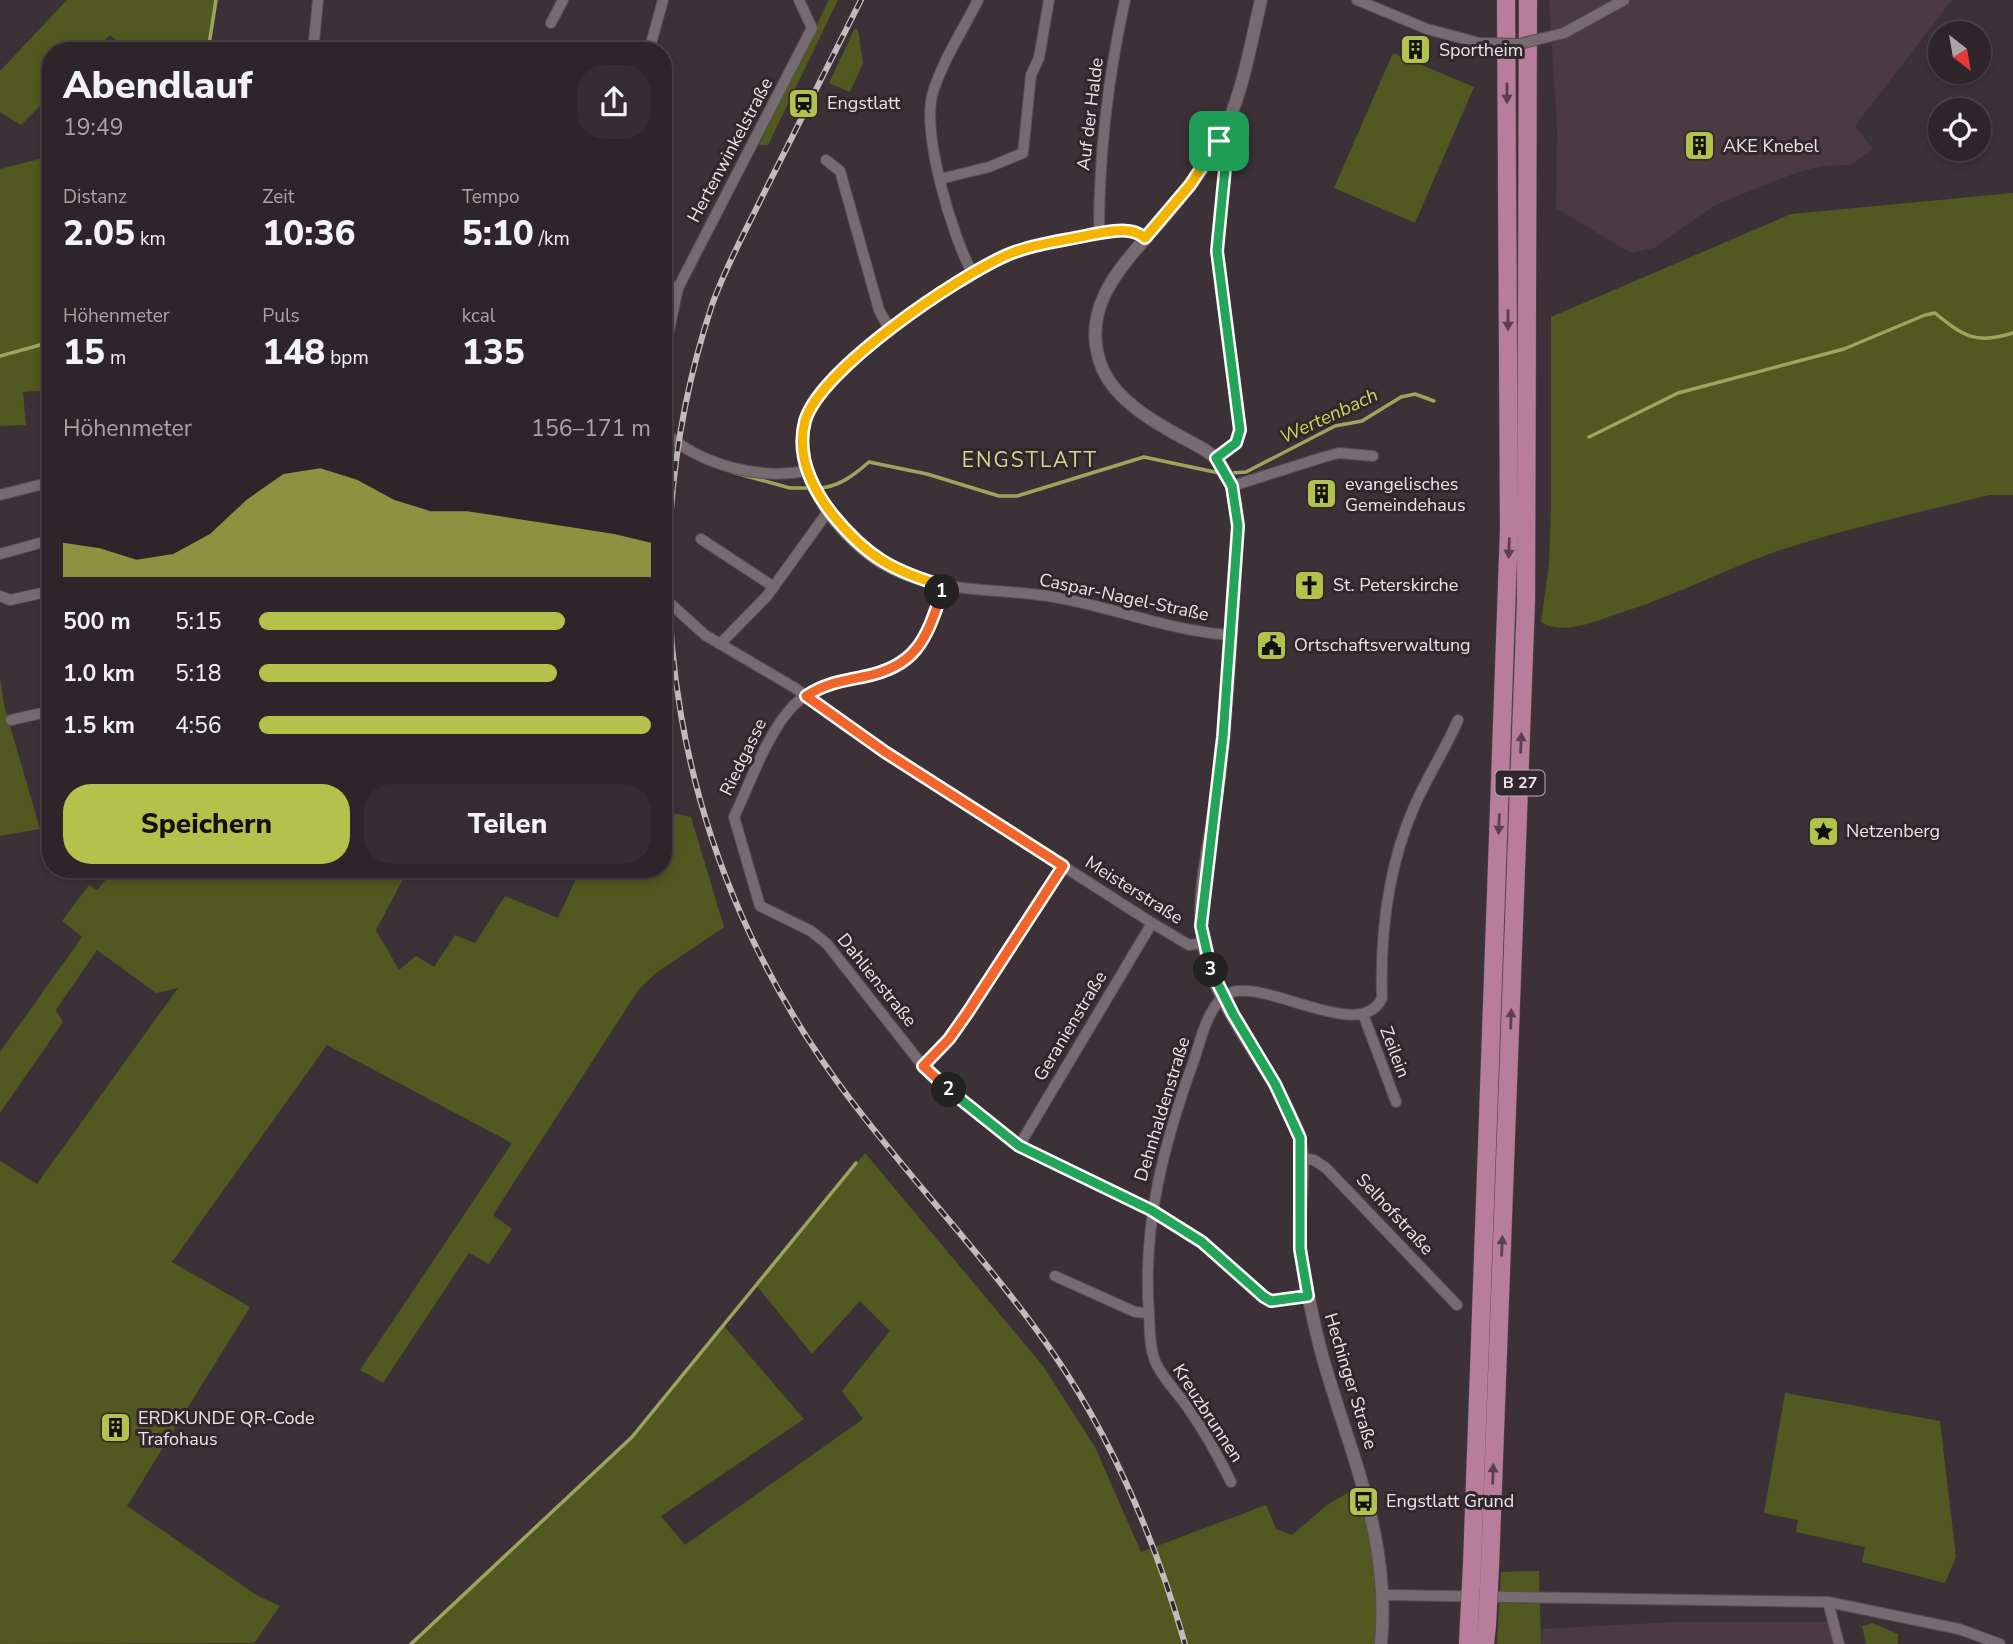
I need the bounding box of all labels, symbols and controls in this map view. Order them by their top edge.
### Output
north arrow [1928,21,1992,84]
map controls [1928,21,1991,161]
building icon: Sportheim [1399,33,1433,67]
place label: Sportheim [1439,38,1523,62]
street label: Auf der Halde [1071,56,1109,172]
text: Abendlauf [63,60,252,111]
button: share [577,65,651,139]
street label: Hertenwinkelstraße [682,73,778,227]
one-way arrow [1501,82,1513,104]
station icon: Engstlatt [787,86,821,120]
place label: Engstlatt [827,91,901,115]
button: locate [1928,98,1991,161]
pin [1189,111,1249,171]
text: 19:49 [63,112,123,143]
icon: arrive [1200,122,1238,160]
building icon: AKE Knebel [1683,129,1717,163]
place label: AKE Knebel [1723,134,1820,158]
text: Distanz [63,184,127,210]
text: Zeit [262,184,294,210]
text: Tempo [462,184,520,210]
text: 2.05 [63,210,135,257]
text: 10:36 [262,210,355,257]
text: 5:10 [462,210,534,257]
text: km [135,226,166,252]
text: /km [534,226,570,252]
text: Höhenmeter [63,303,170,329]
text: Puls [262,303,300,329]
text: kcal [462,303,495,329]
one-way arrow [1502,309,1514,331]
text: 15 [63,329,105,376]
text: 148 [262,329,325,376]
text: 135 [462,329,525,376]
text: m [105,345,126,371]
text: bpm [325,345,369,371]
water label: Wertenbach [1276,382,1382,450]
text: Höhenmeter [63,413,192,444]
text: 156–171 m [531,413,651,444]
district label: ENGSTLATT [962,446,1098,474]
place label: evangelisches Gemeindehaus [1345,472,1466,517]
building icon: evangelisches Gemeindehaus [1305,477,1339,511]
one-way arrow [1503,537,1514,559]
street label: Caspar-Nagel-Straße [1037,567,1211,627]
church icon: St. Peterskirche [1293,568,1327,602]
place label: St. Peterskirche [1333,573,1458,597]
pin: 1 [925,574,960,610]
text: 1 [936,578,947,604]
text: 500 m [63,606,131,637]
text: 5:15 [175,606,222,637]
public building icon: Ortschaftsverwaltung [1254,628,1288,662]
place label: Ortschaftsverwaltung [1294,633,1471,657]
text: 1.0 km [63,658,135,689]
text: 5:18 [175,658,222,689]
text: 1.5 km [63,710,135,741]
text: 4:56 [175,710,222,741]
street label: Riedgasse [714,714,772,800]
one-way arrow [1516,731,1527,753]
road number: B 27 [1496,770,1544,796]
button: Speichern [63,784,350,864]
button: Teilen [364,784,651,864]
one-way arrow [1493,813,1504,835]
place icon: Netzenberg [1806,814,1840,848]
place label: Netzenberg [1846,819,1940,843]
street label: Meisterstraße [1080,850,1188,930]
street label: Dahlienstraße [832,928,922,1032]
pin: 3 [1194,953,1228,988]
text: 3 [1205,956,1216,982]
street label: Geranienstraße [1028,967,1112,1085]
one-way arrow [1505,1008,1516,1030]
street label: Zeilein [1374,1023,1416,1081]
street label: Dehnhaldenstraße [1129,1034,1195,1184]
pin: 2 [932,1072,967,1108]
text: 2 [943,1076,954,1102]
street label: Selhofstraße [1351,1168,1439,1260]
one-way arrow [1496,1235,1507,1257]
street label: Hechinger Straße [1319,1310,1383,1452]
street label: Kreuzbrunnen [1167,1359,1249,1467]
place label: ERDKUNDE QR-Code Trafohaus [138,1406,315,1451]
building icon: ERDKUNDE QR-Code Trafohaus [98,1411,132,1445]
one-way arrow [1488,1462,1499,1484]
bus stop icon: Engstlatt Grund [1346,1484,1380,1518]
place label: Engstlatt Grund [1386,1489,1514,1513]

